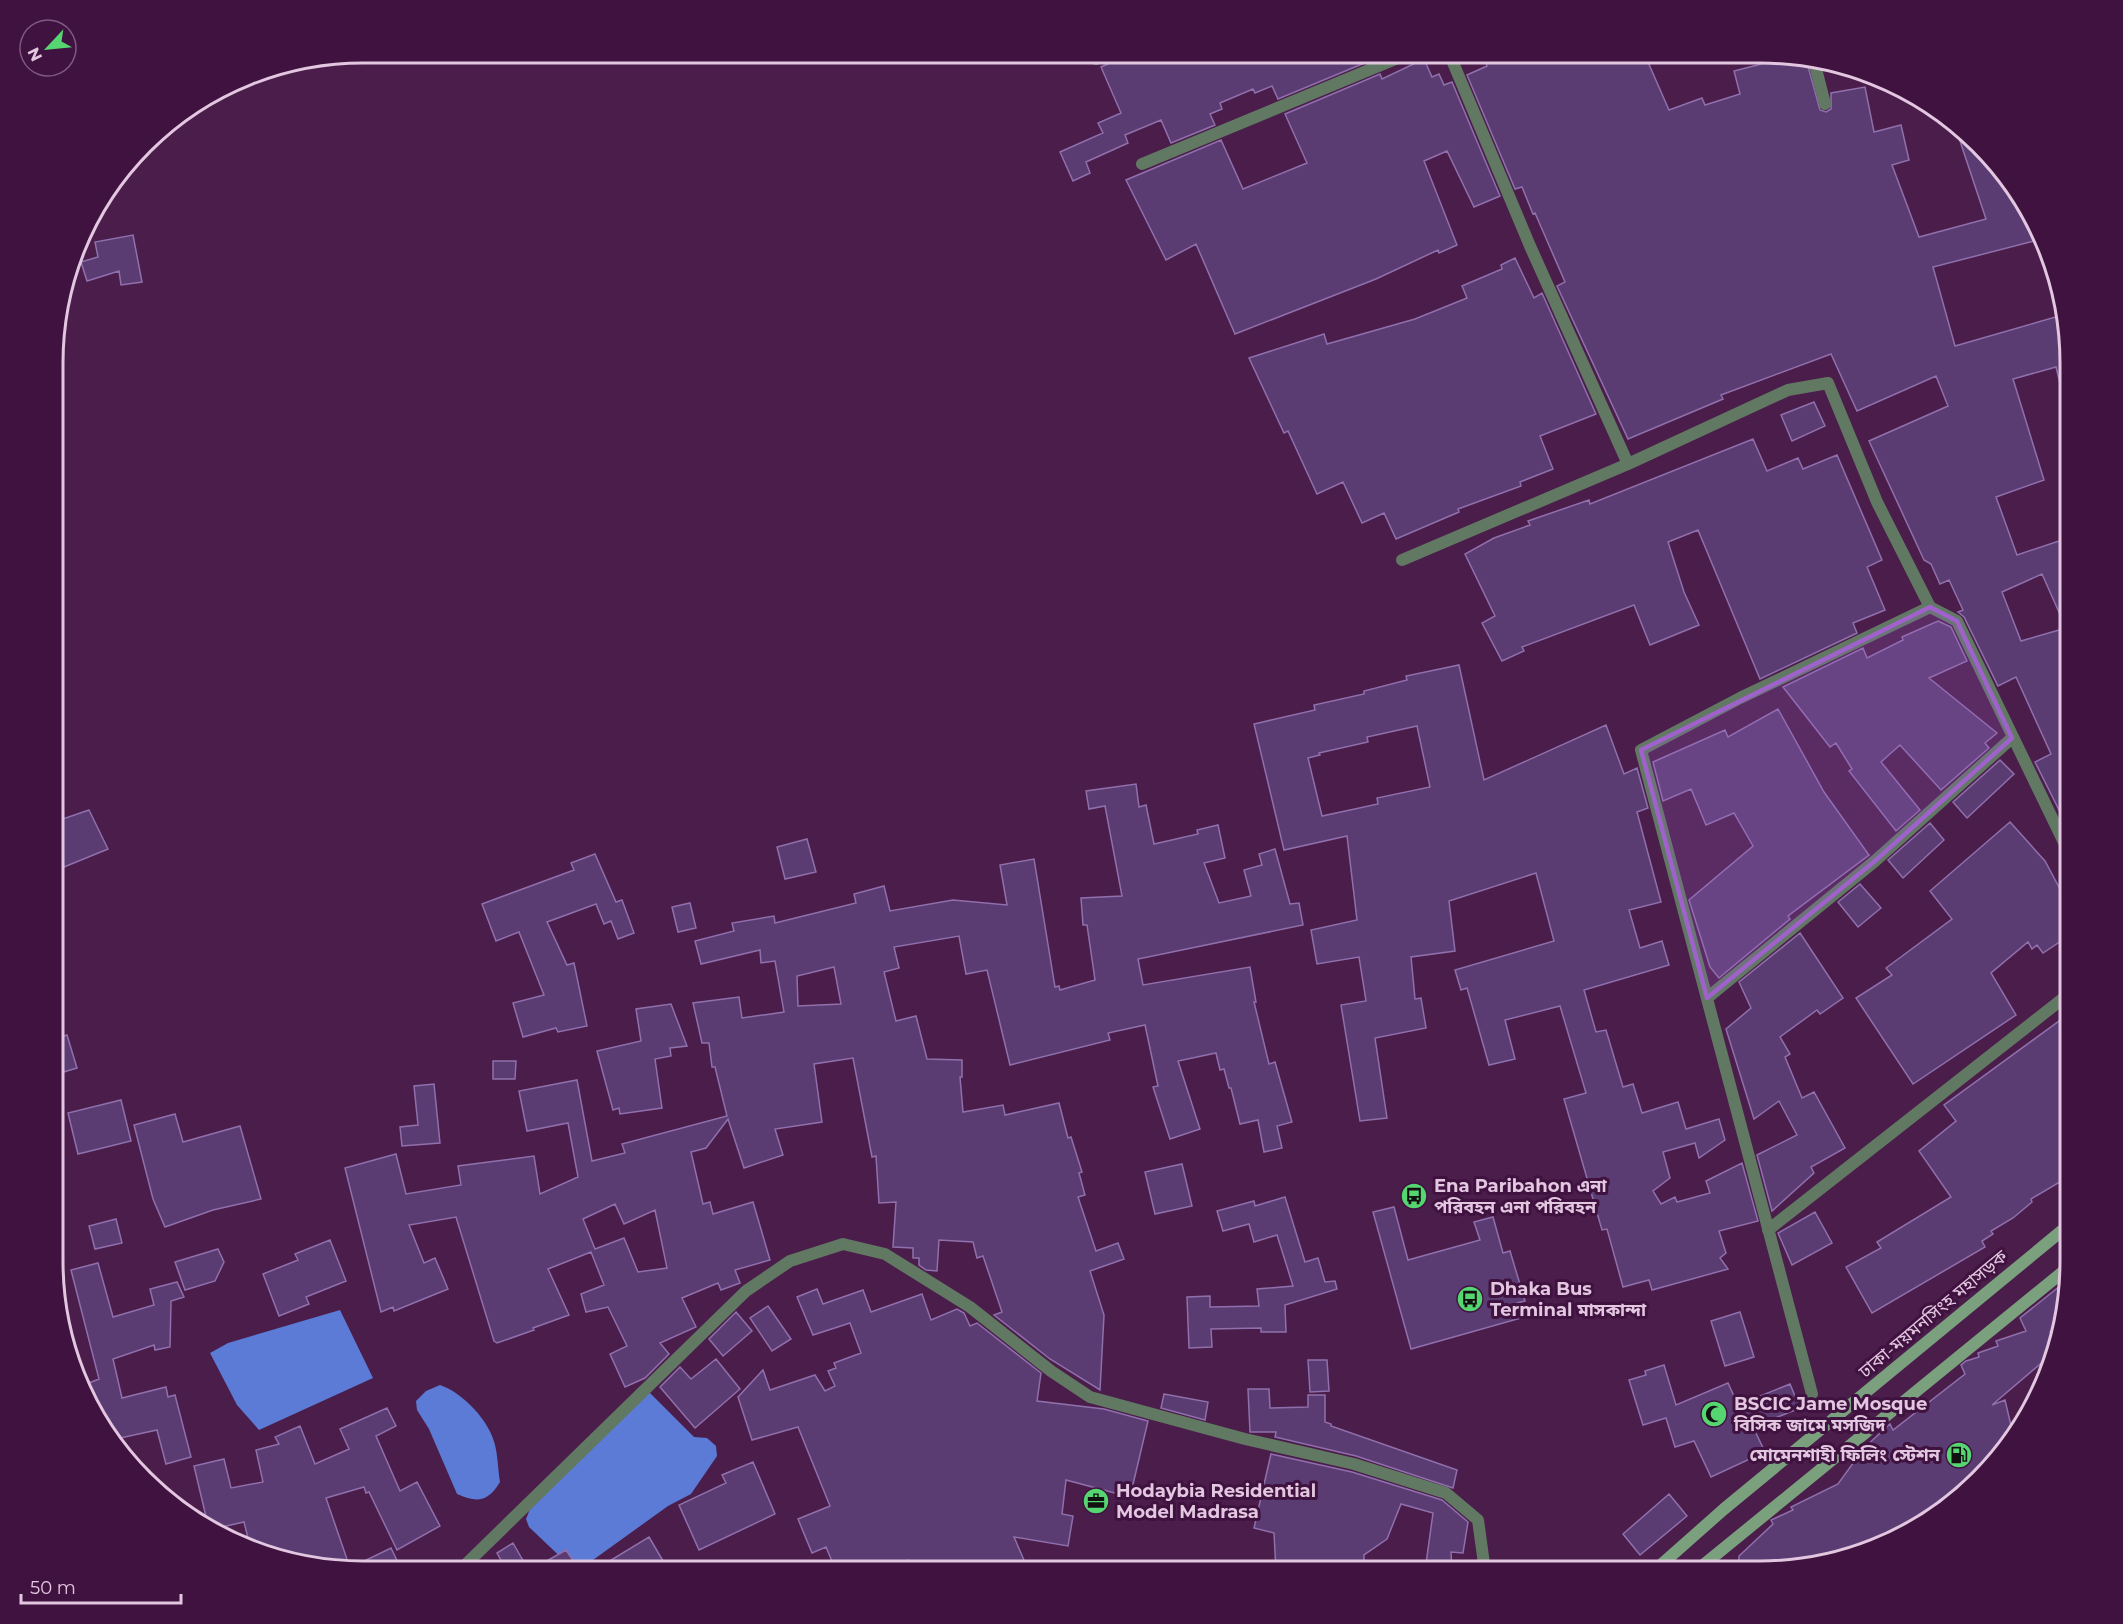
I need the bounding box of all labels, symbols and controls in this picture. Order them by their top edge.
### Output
north arrow [18,18,78,78]
text: N [24,44,46,64]
place label: Ena Paribahon এনা পরিবহন এনা পরিবহন [1434,1175,1607,1218]
bus stop icon: Ena Paribahon এনা পরিবহন এনা পরিবহন [1399,1181,1429,1211]
street label: ঢাকা-ময়মনসিংহ মহাসড়ক [1853,1245,2012,1383]
place label: Dhaka Bus Terminal মাসকান্দা [1490,1278,1647,1321]
bus stop icon: Dhaka Bus Terminal মাসকান্দা [1455,1284,1485,1314]
place label: BSCIC Jame Mosque বিসিক জামে মসজিদ [1733,1393,1927,1436]
mosque icon: BSCIC Jame Mosque বিসিক জামে মসজিদ [1699,1399,1729,1429]
fuel station icon: মোমেনশাহী ফিলিং স্টেশন [1944,1440,1974,1470]
place label: মোমেনশাহী ফিলিং স্টেশন [1749,1444,1941,1466]
place label: Hodaybia Residential Model Madrasa [1116,1480,1316,1523]
office icon: Hodaybia Residential Model Madrasa [1081,1486,1111,1516]
scale bar [21,1567,182,1605]
text: 50 m [30,1577,76,1599]

